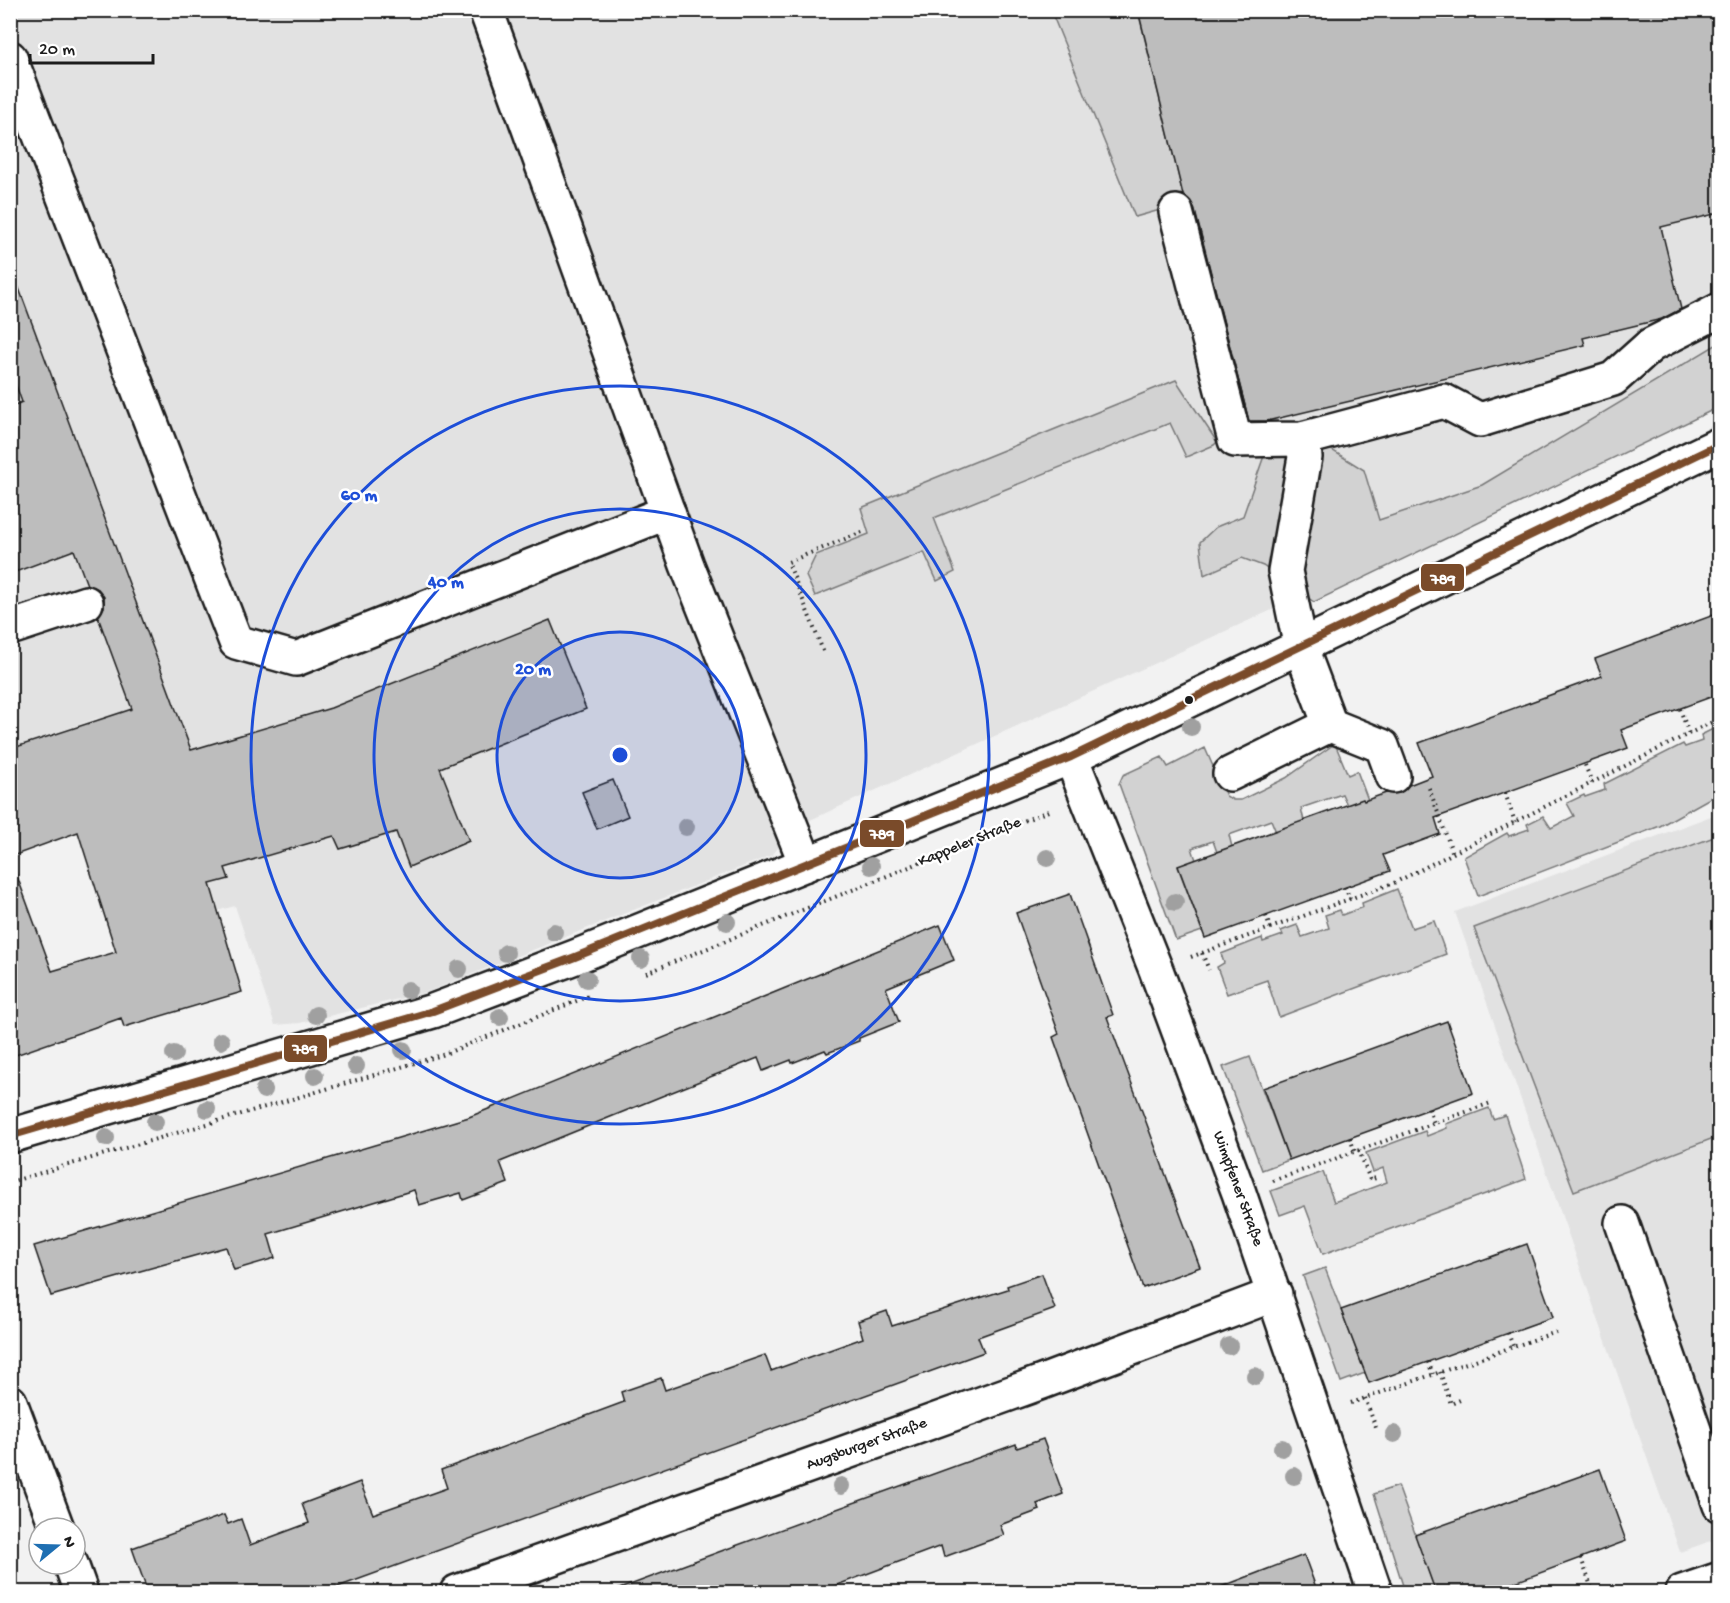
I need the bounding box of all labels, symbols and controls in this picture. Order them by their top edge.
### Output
scale bar [30,27,153,65]
text: 20 m [39,40,75,61]
text: 60 m [341,486,377,507]
line badge: 789 [1420,563,1465,592]
text: 789 [1429,572,1456,591]
text: 40 m [427,573,464,594]
text: 20 m [515,660,551,681]
unlabelled marker [1183,694,1195,706]
centre of rings [610,745,630,765]
street label: Kappeler Straße [916,813,1025,872]
line badge: 789 [859,819,905,848]
text: 789 [868,827,895,846]
line badge: 789 [283,1034,328,1063]
text: 789 [291,1042,318,1061]
street label: Wimpfener Straße [1207,1129,1267,1250]
street label: Augsburger Straße [804,1414,931,1476]
north arrow [27,1516,87,1576]
text: N [57,1534,79,1551]

